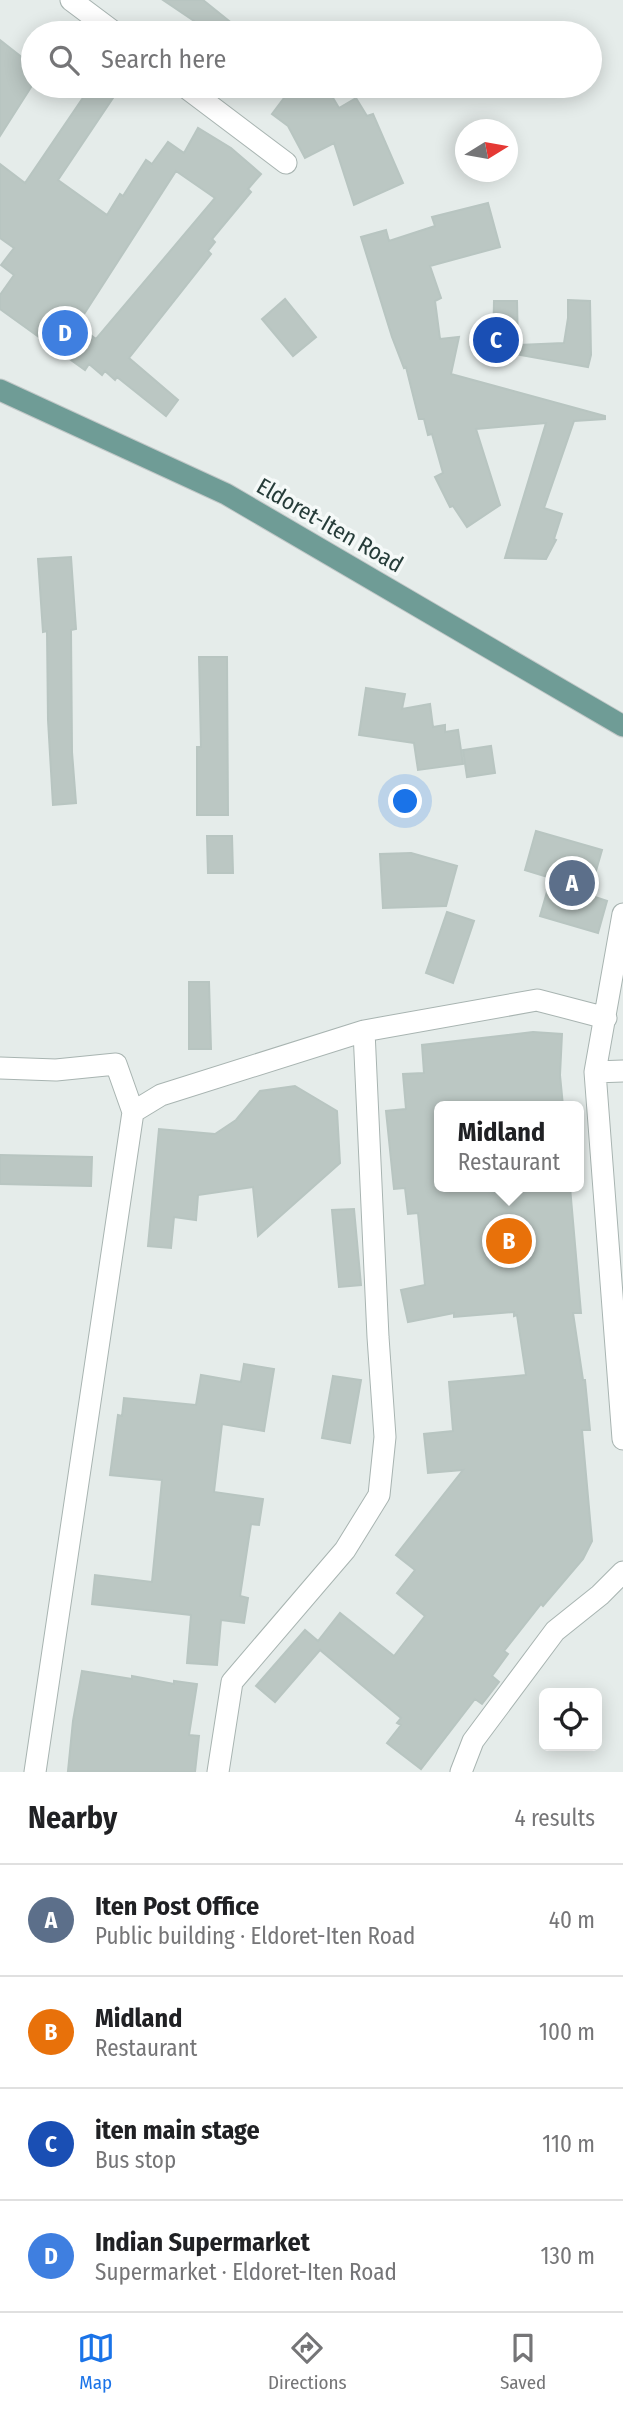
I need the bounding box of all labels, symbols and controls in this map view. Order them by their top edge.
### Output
search box [21,21,602,98]
icon: search [45,41,83,79]
text: Search here [101,44,226,75]
north arrow [455,119,518,182]
pin: D [42,307,88,359]
pin: C [473,314,519,366]
street label: Eldoret-Iten Road [252,472,408,578]
your location [388,784,422,818]
pin: A [549,857,595,909]
popup [434,1101,584,1192]
text: Midland [458,1117,545,1148]
text: Restaurant [458,1148,560,1176]
pin: B [486,1215,532,1267]
map controls [539,1688,602,1751]
button: locate [539,1688,602,1751]
text: Nearby [28,1800,117,1836]
text: 4 results [514,1804,595,1832]
text: Iten Post Office [95,1891,259,1922]
text: A [45,1906,57,1934]
text: 40 m [549,1906,595,1934]
text: Public building · Eldoret-Iten Road [95,1922,415,1950]
text: Midland [95,2003,182,2034]
text: B [45,2018,57,2046]
text: 100 m [539,2018,595,2046]
text: Restaurant [95,2034,197,2062]
text: iten main stage [95,2115,260,2146]
text: C [45,2130,57,2158]
text: 110 m [542,2130,595,2158]
text: Bus stop [95,2146,176,2174]
text: Indian Supermarket [95,2227,310,2258]
text: D [44,2242,58,2270]
text: 130 m [541,2242,595,2270]
text: Supermarket · Eldoret-Iten Road [95,2258,397,2286]
tab: Map [77,2329,115,2394]
tab: Directions [268,2329,347,2394]
tab: Saved [500,2329,546,2394]

